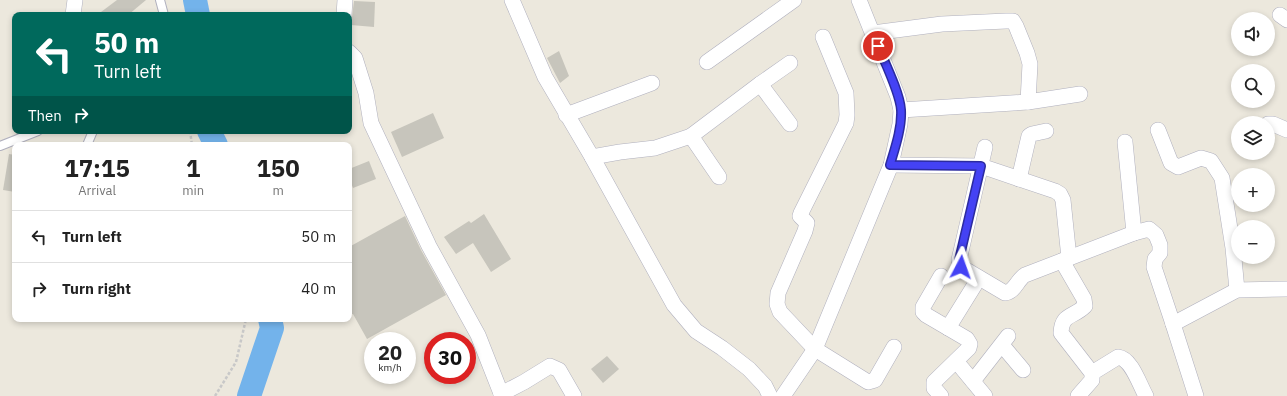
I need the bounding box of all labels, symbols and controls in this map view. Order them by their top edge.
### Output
map controls [1231,12,1275,264]
button: sound [1231,12,1275,56]
text: 50 m [94,24,159,61]
icon: left [28,28,80,80]
pin [861,29,895,63]
icon: arrive [867,35,889,57]
text: Turn left [94,60,162,83]
button: search [1231,64,1275,108]
icon: right [70,104,92,126]
text: Then [28,106,62,125]
button: layers [1231,116,1275,160]
text: 17:15 [64,152,130,184]
text: 1 [186,152,200,184]
text: 150 [256,152,300,184]
button: + [1231,168,1275,212]
text: Arrival [78,182,116,199]
text: min [182,182,204,199]
text: m [272,182,284,199]
button: − [1231,220,1275,264]
icon: left [28,226,50,248]
text: Turn left [62,227,122,246]
text: 50 m [301,227,336,246]
position arrow [940,246,982,288]
icon: right [28,278,50,300]
text: Turn right [62,279,131,298]
text: 40 m [301,279,336,298]
speed limit sign: 30 [424,332,476,384]
text: 20 [378,339,402,366]
text: km/h [378,361,402,374]

